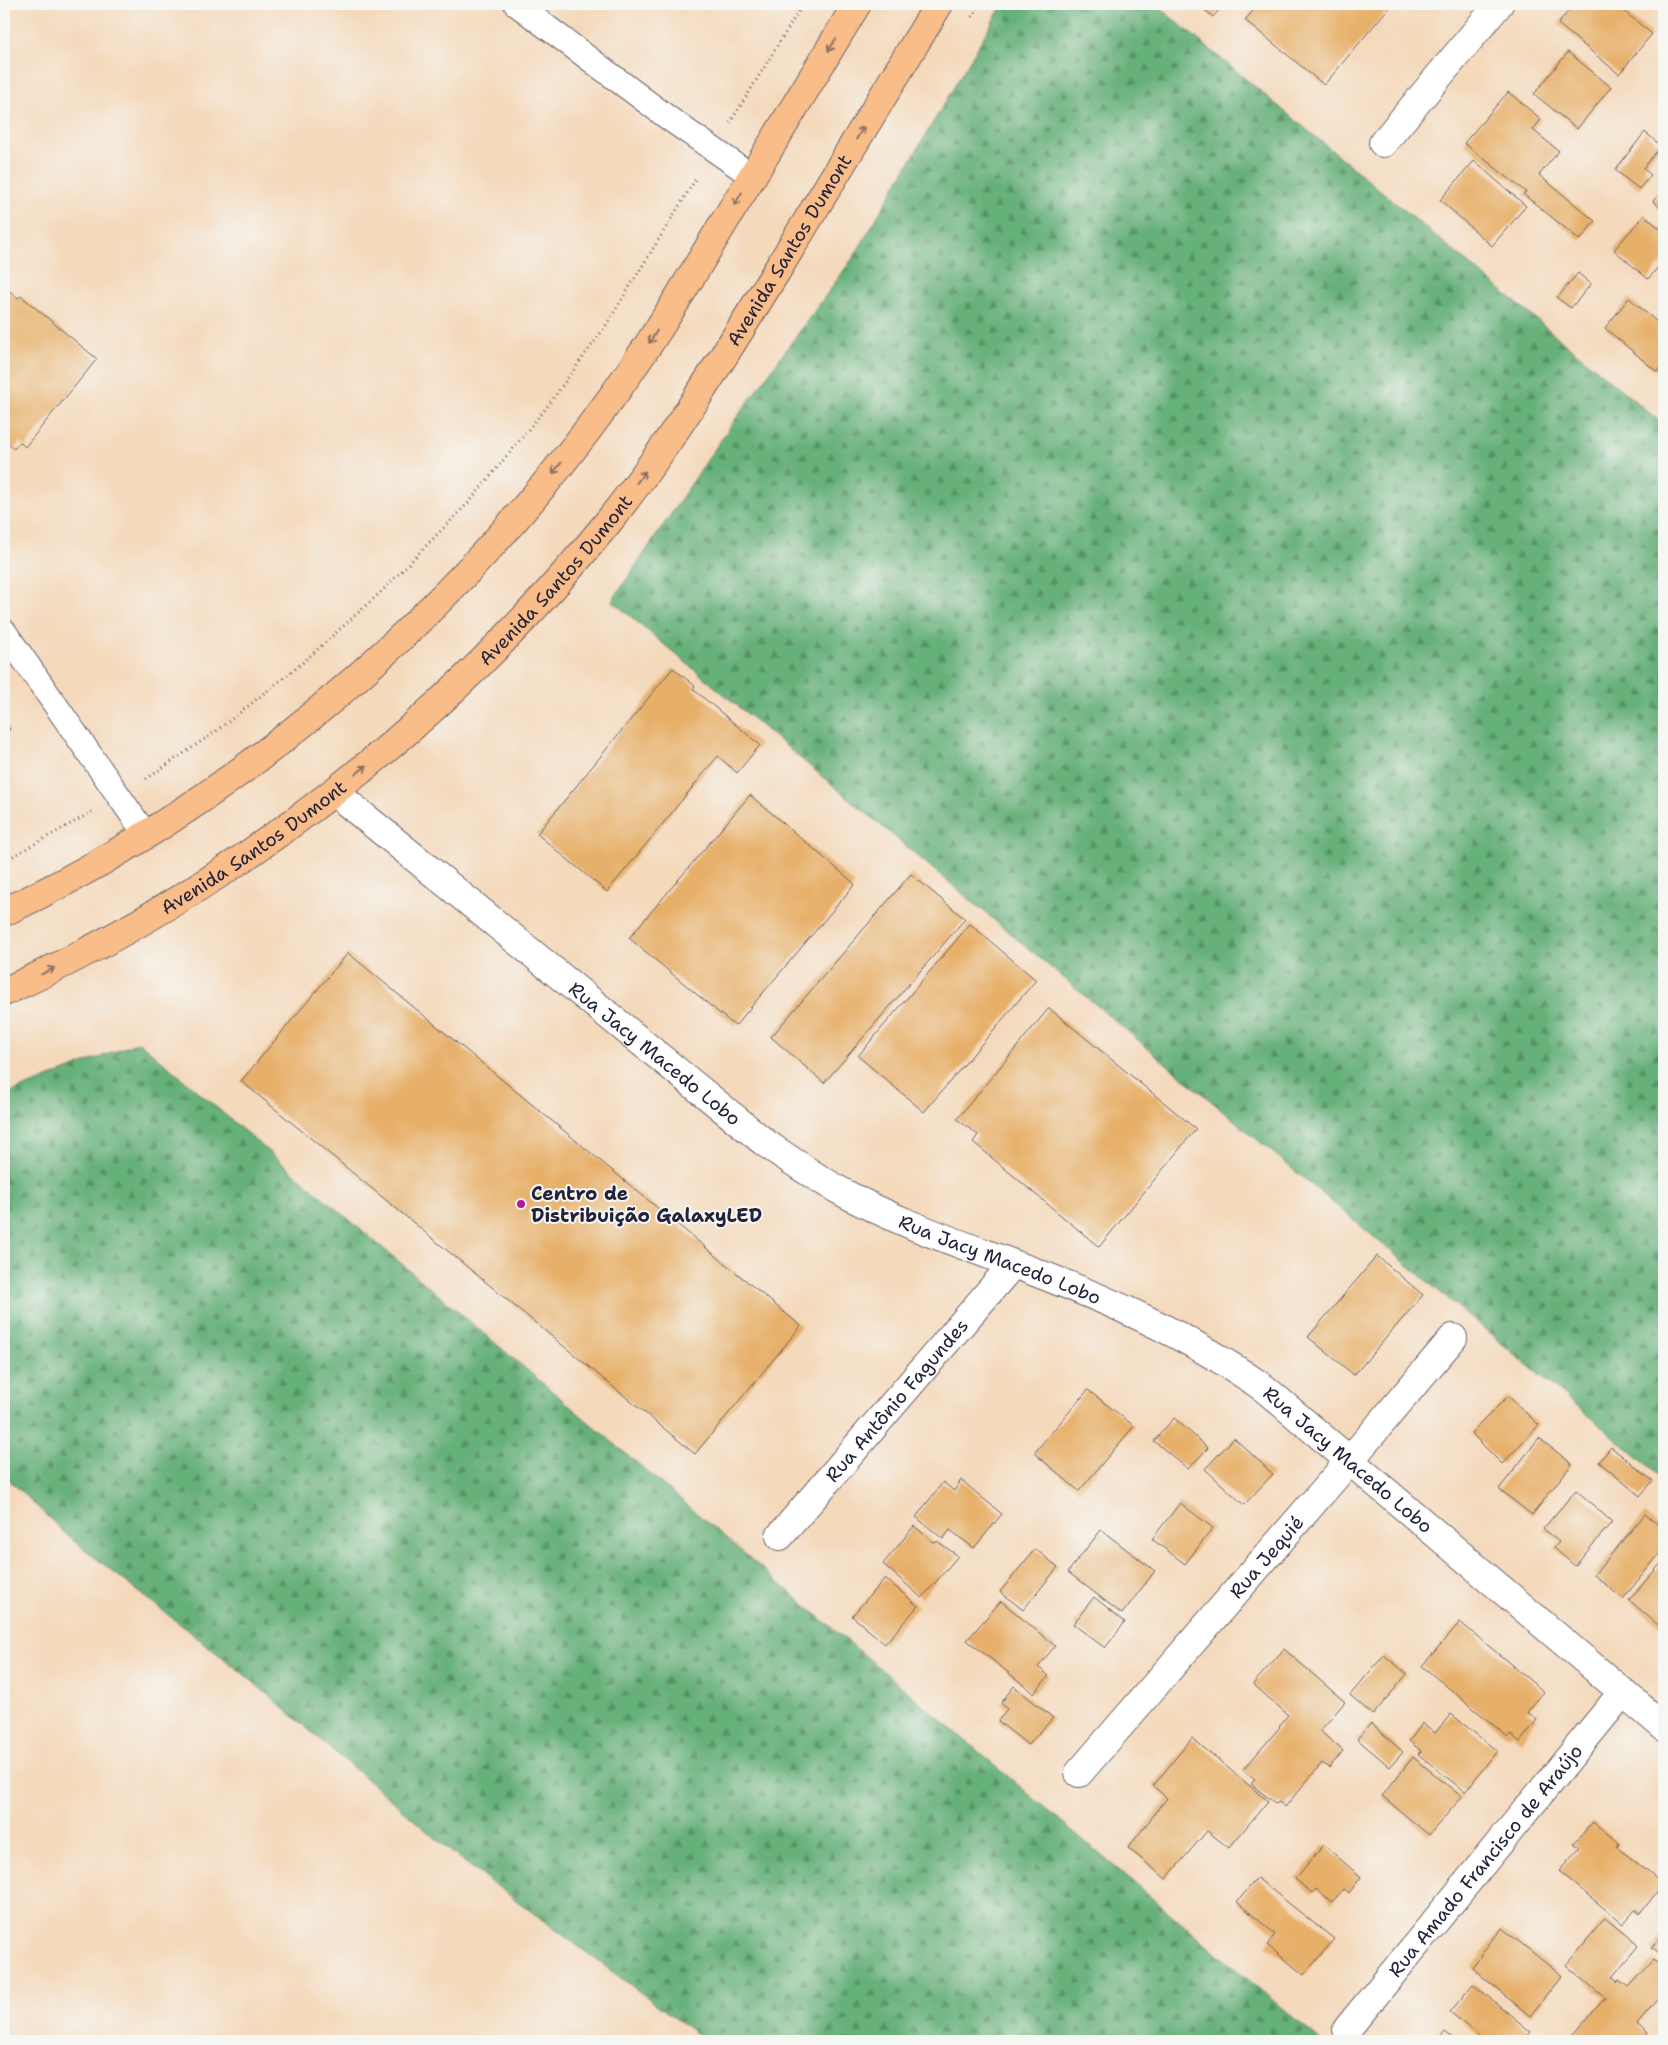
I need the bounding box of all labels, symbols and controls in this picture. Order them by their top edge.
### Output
one-way arrow [826,38,836,52]
one-way arrow [856,127,866,141]
street label: Avenida Santos Dumont [721,150,857,351]
one-way arrow [733,192,743,206]
one-way arrow [647,330,657,344]
one-way arrow [551,461,562,474]
one-way arrow [636,470,647,484]
street label: Avenida Santos Dumont [473,490,638,671]
one-way arrow [354,765,367,776]
street label: Avenida Santos Dumont [156,775,352,920]
one-way arrow [40,966,55,975]
street label: Rua Jacy Macedo Lobo [564,976,746,1131]
place label: Centro de Distribuição GalaxyLED [531,1181,762,1228]
marker: Centro de Distribuição GalaxyLED [515,1198,527,1210]
street label: Rua Jacy Macedo Lobo [895,1209,1105,1310]
street label: Rua Antônio Fagundes [820,1313,974,1487]
street label: Rua Jacy Macedo Lobo [1258,1381,1438,1539]
street label: Rua Jequié [1224,1511,1309,1604]
street label: Rua Amado Francisco de Araújo [1383,1739,1588,1982]

